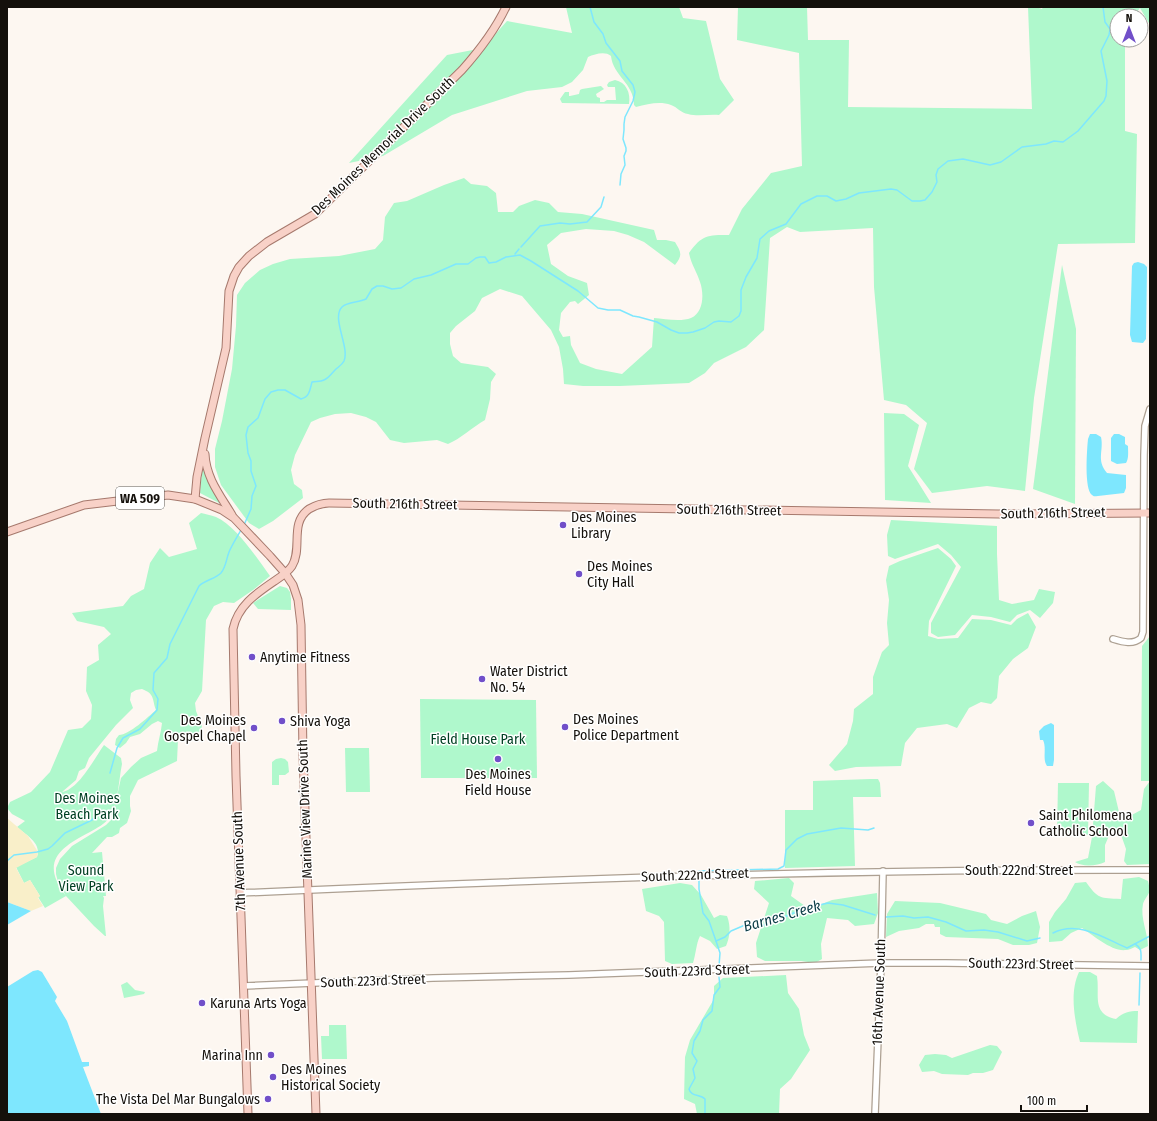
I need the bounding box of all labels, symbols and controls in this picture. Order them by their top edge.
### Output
north arrow [1109,8,1149,48]
text: N [1126,12,1132,25]
street label: Des Moines Memorial Drive South [308,73,458,219]
road number: WA 509 [116,487,164,509]
street label: South 216th Street [352,495,458,513]
street label: South 216th Street [676,501,782,519]
street label: South 216th Street [1000,504,1106,522]
place label: Des Moines Library [571,509,636,542]
marker: Des Moines Library [558,520,568,530]
place label: Des Moines City Hall [587,558,652,591]
marker: Des Moines City Hall [574,569,584,579]
place label: Anytime Fitness [260,649,350,666]
marker: Anytime Fitness [247,652,257,662]
place label: Water District No. 54 [490,663,568,696]
marker: Water District No. 54 [477,674,487,684]
place label: Des Moines Police Department [573,711,679,744]
place label: Des Moines Gospel Chapel [164,712,246,745]
place label: Shiva Yoga [290,713,351,730]
marker: Shiva Yoga [277,716,287,726]
marker: Des Moines Police Department [560,722,570,732]
marker: Des Moines Gospel Chapel [249,723,259,733]
park label: Field House Park [431,731,526,748]
street label: Marine View Drive South [294,739,316,879]
marker: Des Moines Field House [493,754,503,764]
place label: Des Moines Field House [465,766,531,799]
park label: Des Moines Beach Park [54,790,120,823]
place label: Saint Philomena Catholic School [1039,807,1133,840]
street label: 7th Avenue South [229,811,249,911]
marker: Saint Philomena Catholic School [1026,818,1036,828]
park label: Sound View Park [59,862,114,895]
street label: South 222nd Street [965,862,1073,879]
street label: South 222nd Street [641,865,750,885]
water label: Barnes Creek [741,896,823,936]
street label: 16th Avenue South [869,938,889,1046]
street label: South 223rd Street [968,955,1074,973]
street label: South 223rd Street [644,961,750,981]
street label: South 223rd Street [320,971,426,991]
place label: Karuna Arts Yoga [210,995,307,1012]
marker: Karuna Arts Yoga [197,998,207,1008]
place label: Marina Inn [202,1047,263,1064]
marker: Marina Inn [266,1050,276,1060]
place label: Des Moines Historical Society [281,1061,381,1094]
marker: Des Moines Historical Society [268,1072,278,1082]
scale bar [1021,1087,1087,1113]
place label: The Vista Del Mar Bungalows [96,1091,260,1108]
marker: The Vista Del Mar Bungalows [263,1094,273,1104]
text: 100 m [1027,1094,1056,1108]

